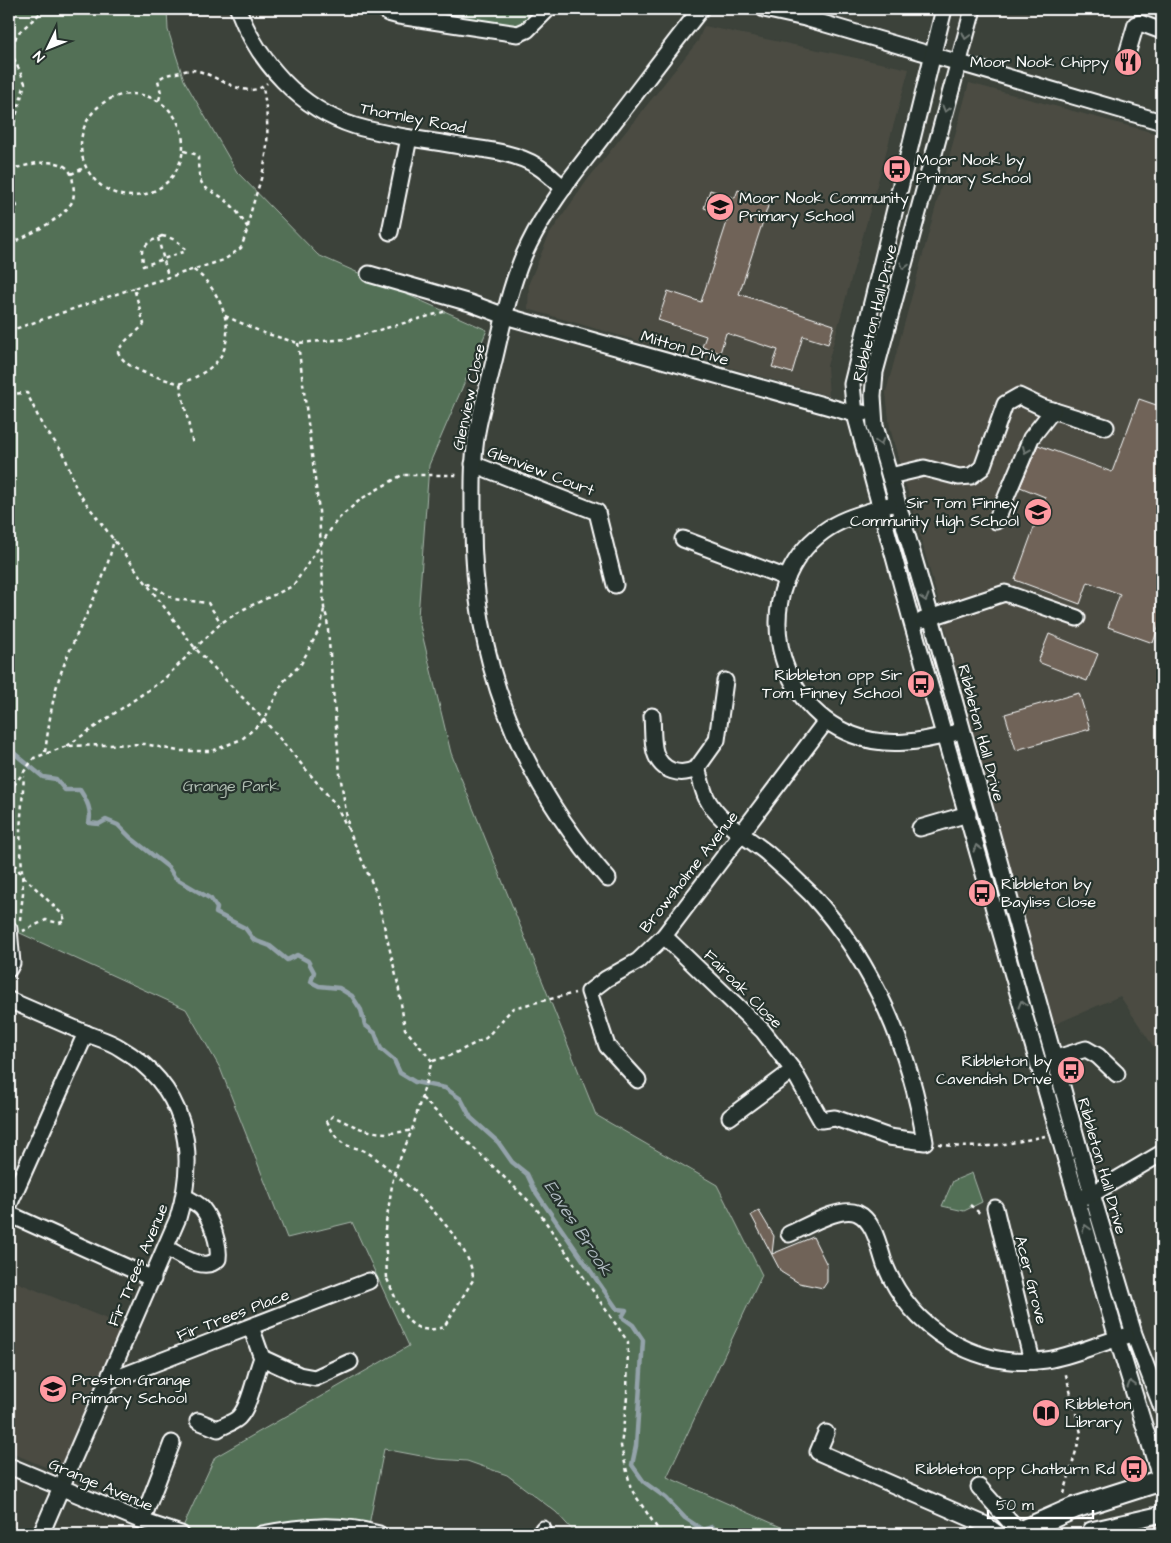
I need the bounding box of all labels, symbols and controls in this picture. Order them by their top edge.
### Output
north arrow [22,22,72,72]
one-way arrow [961,31,972,40]
text: N [29,46,50,66]
restaurant icon: Moor Nook Chippy [1113,47,1143,77]
place label: Moor Nook Chippy [970,51,1109,74]
street label: Thornley Road [358,97,468,140]
one-way arrow [941,105,952,114]
place label: Moor Nook by Primary School [916,149,1031,190]
bus stop icon: Moor Nook by Primary School [882,154,912,184]
place label: Moor Nook Community Primary School [739,187,909,228]
school or university icon: Moor Nook Community Primary School [705,192,735,222]
street label: Ribbleton Hall Drive [847,242,903,384]
one-way arrow [899,262,910,271]
street label: Mitton Drive [638,325,732,371]
street label: Glenview Close [447,341,491,452]
one-way arrow [874,437,884,445]
street label: Glenview Court [484,441,598,502]
one-way arrow [1022,445,1033,454]
place label: Sir Tom Finney Community High School [850,492,1019,533]
school or university icon: Sir Tom Finney Community High School [1023,497,1053,527]
one-way arrow [920,593,930,601]
street label: Ribbleton Hall Drive [952,662,1010,804]
place label: Ribbleton opp Sir Tom Finney School [762,664,902,705]
bus stop icon: Ribbleton opp Sir Tom Finney School [906,669,936,699]
park label: Grange Park [183,775,279,798]
street label: Browsholme Avenue [634,806,744,938]
one-way arrow [973,844,983,852]
place label: Ribbleton by Bayliss Close [1001,873,1097,914]
bus stop icon: Ribbleton by Bayliss Close [967,878,997,908]
street label: Fairoak Close [699,945,788,1034]
one-way arrow [1017,1000,1028,1009]
place label: Ribbleton by Cavendish Drive [936,1050,1052,1090]
bus stop icon: Ribbleton by Cavendish Drive [1056,1055,1086,1085]
street label: Ribbleton Hall Drive [1072,1095,1132,1237]
water label: Eaves Brook [538,1175,619,1281]
street label: Fir Trees Avenue [102,1200,174,1330]
one-way arrow [1081,1224,1091,1232]
street label: Acer Grove [1009,1234,1053,1327]
street label: Fir Trees Place [174,1283,293,1347]
place label: Preston Grange Primary School [72,1369,191,1410]
school or university icon: Preston Grange Primary School [38,1374,68,1404]
one-way arrow [1127,1380,1137,1388]
place label: Ribbleton Library [1065,1393,1131,1434]
library icon: Ribbleton Library [1031,1398,1061,1428]
street label: Grange Avenue [45,1453,157,1518]
bus stop icon: Ribbleton opp Chatburn Rd [1119,1454,1149,1484]
place label: Ribbleton opp Chatburn Rd [915,1458,1115,1480]
scale bar [988,1488,1094,1520]
text: 50 m [996,1495,1034,1516]

